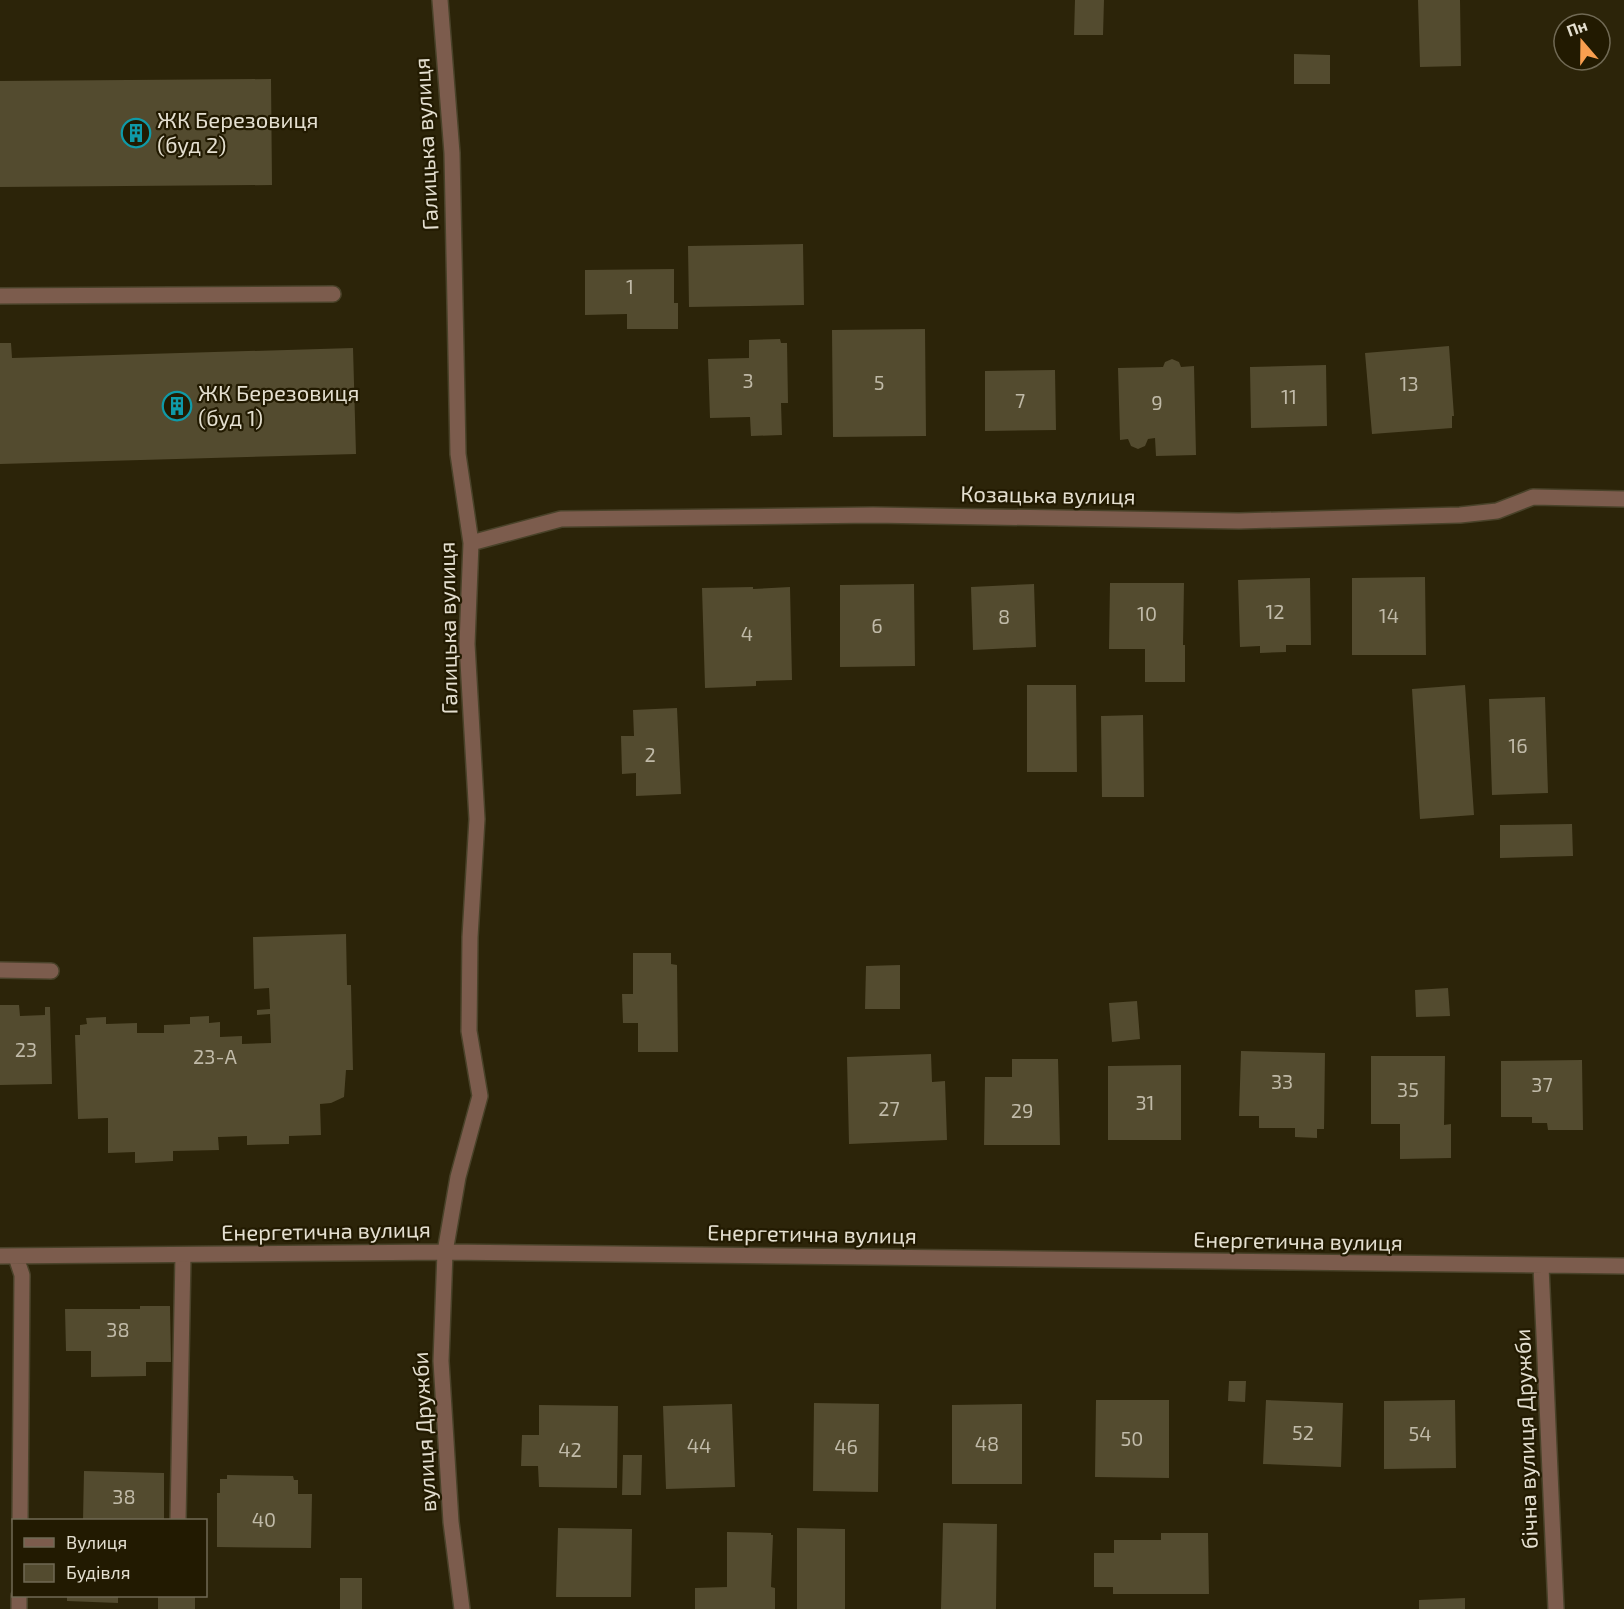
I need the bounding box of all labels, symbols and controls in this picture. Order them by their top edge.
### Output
north arrow [1552,12,1612,72]
text: Пн [1564,15,1590,40]
street label: Галицька вулиця [407,57,444,231]
place label: ЖК Березовиця (буд 2) [157,106,318,158]
building icon: ЖК Березовиця (буд 2) [120,117,152,149]
house number: 1 [626,274,634,298]
house number: 3 [742,368,754,392]
house number: 5 [874,370,884,394]
house number: 13 [1399,371,1419,395]
place label: ЖК Березовиця (буд 1) [198,379,359,431]
house number: 11 [1281,384,1297,408]
house number: 7 [1015,388,1025,412]
building icon: ЖК Березовиця (буд 1) [161,390,193,422]
house number: 9 [1151,390,1163,414]
street label: Козацька вулиця [960,479,1136,510]
street label: Галицька вулиця [432,541,463,715]
house number: 12 [1265,599,1285,623]
house number: 10 [1137,601,1157,625]
house number: 14 [1379,603,1399,627]
house number: 8 [998,604,1010,628]
house number: 6 [871,613,883,637]
house number: 4 [741,621,753,645]
house number: 16 [1508,733,1528,757]
house number: 2 [644,742,656,766]
house number: 23 [15,1037,37,1061]
house number: 23-А [193,1044,237,1068]
house number: 33 [1271,1069,1293,1093]
house number: 37 [1531,1072,1553,1096]
house number: 35 [1397,1077,1419,1101]
house number: 31 [1135,1090,1155,1114]
house number: 27 [878,1096,900,1120]
house number: 29 [1011,1098,1033,1122]
street label: Енергетична вулиця [221,1215,431,1246]
street label: Енергетична вулиця [707,1218,917,1249]
street label: Енергетична вулиця [1193,1225,1403,1256]
house number: 38 [106,1317,130,1341]
street label: бічна вулиця Дружби [1508,1328,1543,1550]
street label: вулиця Дружби [406,1351,441,1513]
house number: 52 [1292,1420,1314,1444]
house number: 54 [1408,1421,1432,1445]
house number: 50 [1121,1426,1143,1450]
house number: 48 [975,1431,999,1455]
house number: 44 [687,1433,711,1457]
house number: 46 [834,1434,858,1458]
house number: 42 [558,1437,582,1461]
house number: 38 [112,1484,136,1508]
house number: 40 [252,1507,276,1531]
legend [12,1519,207,1597]
text: Вулиця [66,1531,127,1553]
text: Будівля [66,1561,130,1583]

